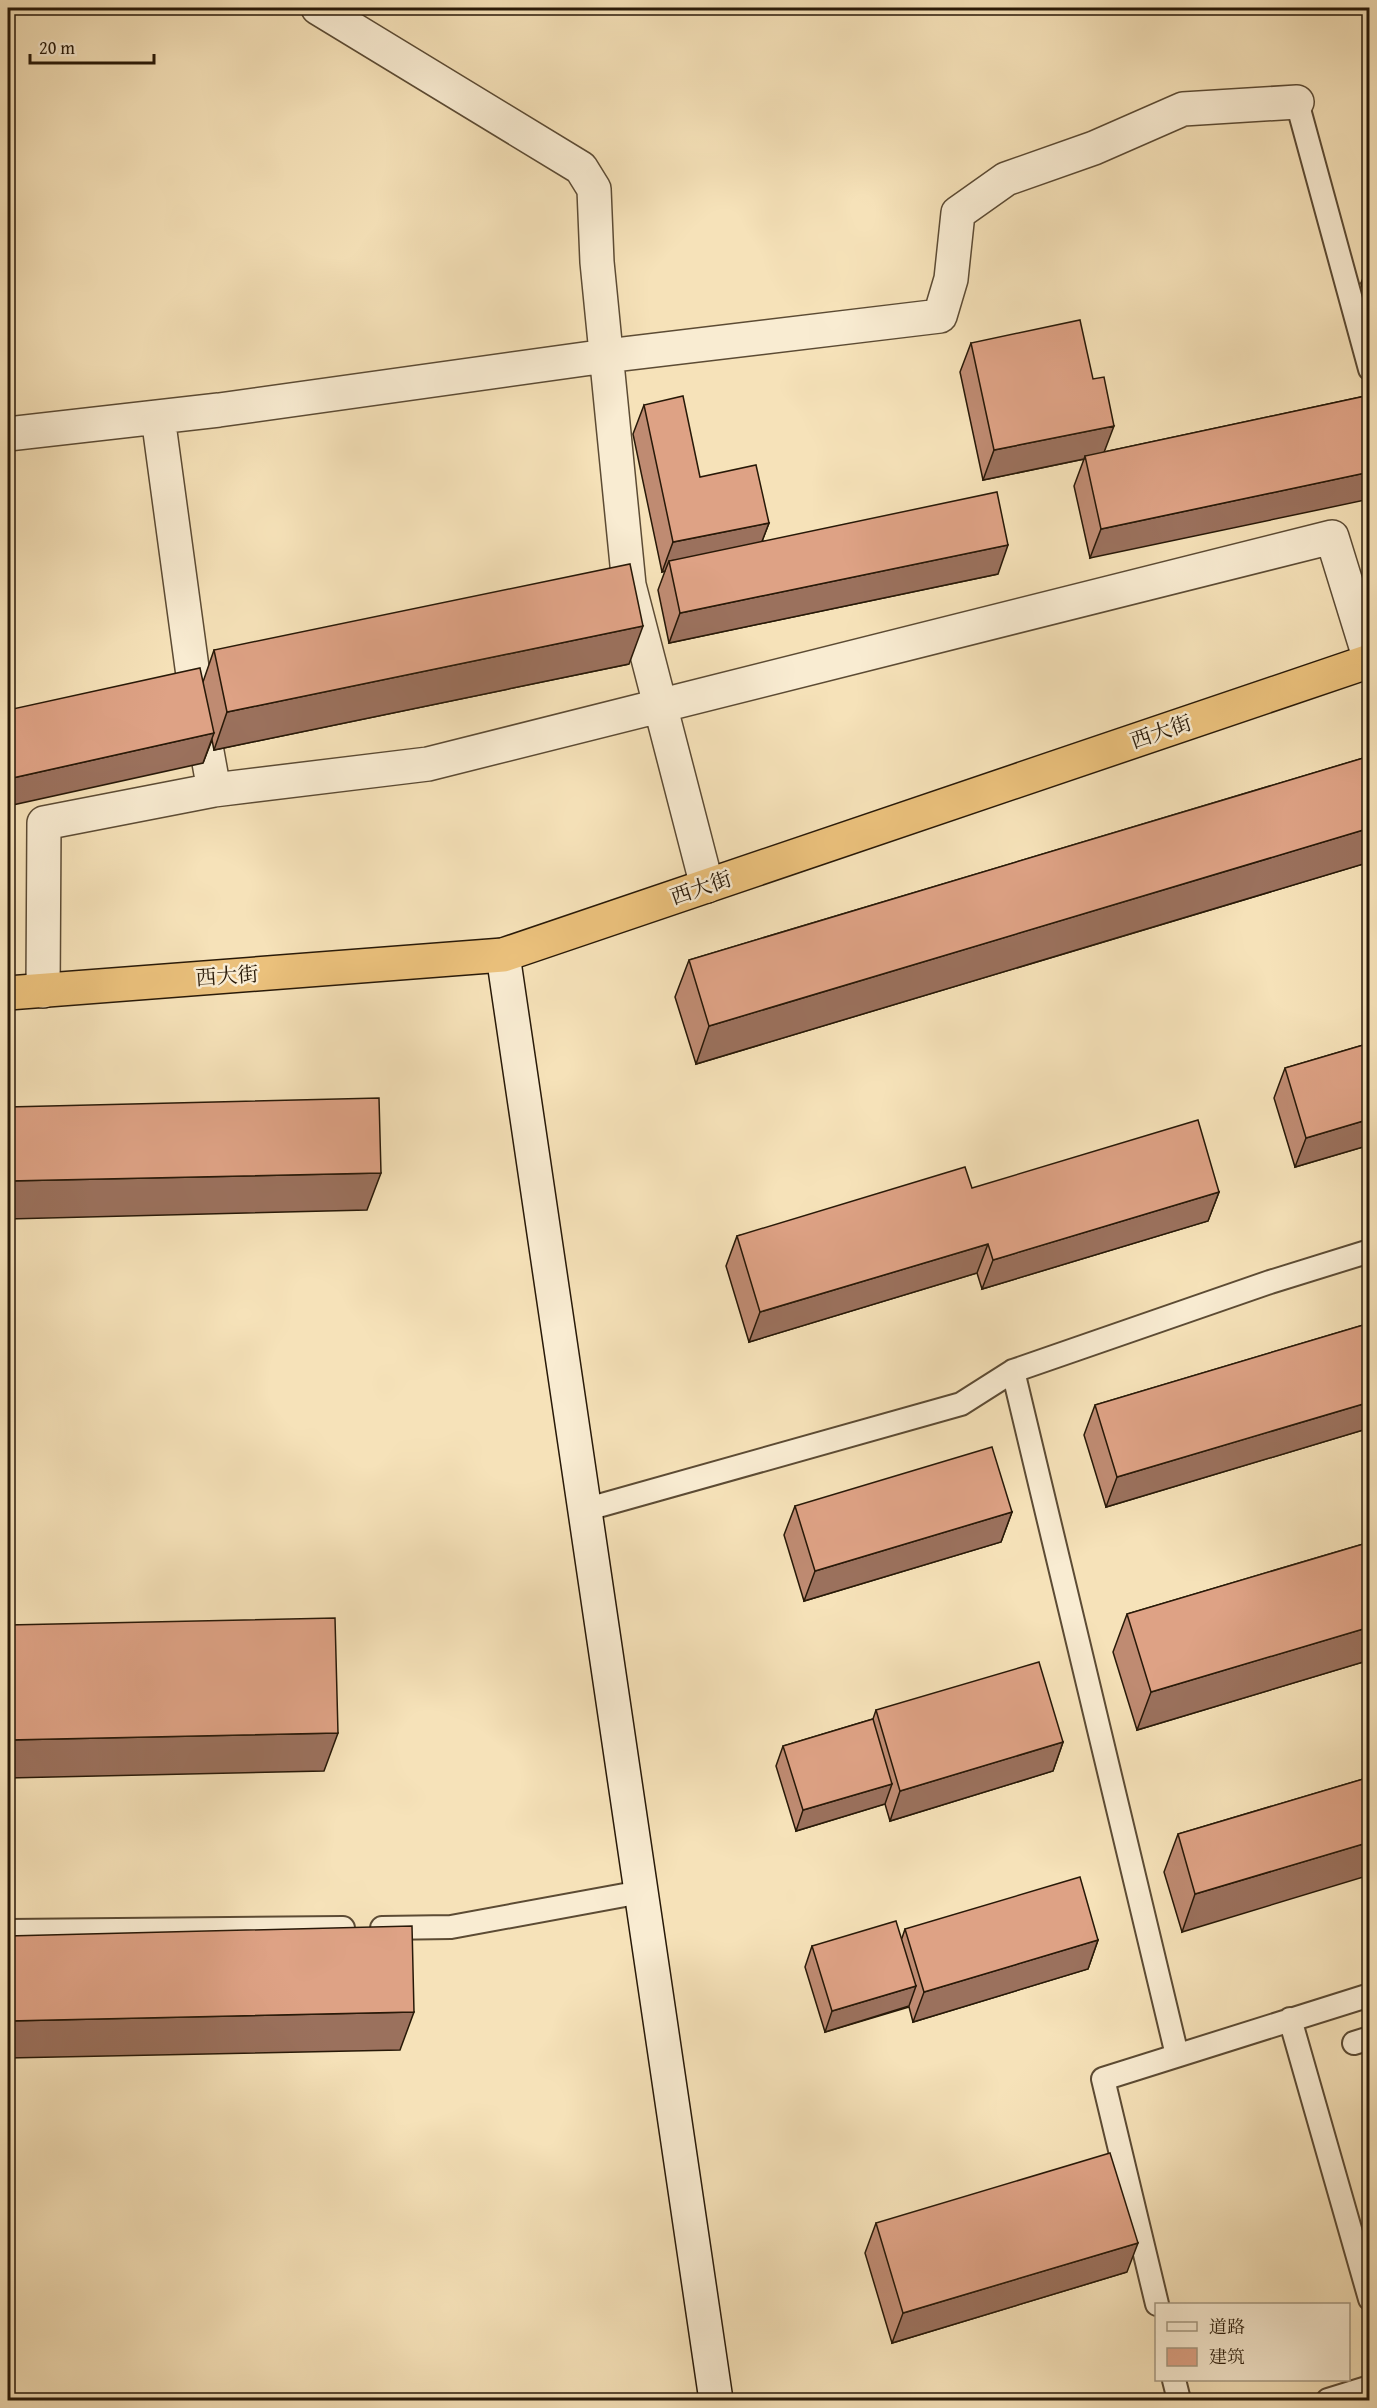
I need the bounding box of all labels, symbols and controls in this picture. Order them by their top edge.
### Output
scale bar [30,27,154,65]
text: 20 m [39,34,75,61]
street label: 西大街 [1126,707,1196,756]
street label: 西大街 [666,863,736,912]
street label: 西大街 [194,958,259,993]
legend [1155,2303,1350,2381]
text: 道路 [1209,2313,1245,2340]
text: 建筑 [1209,2343,1245,2370]

